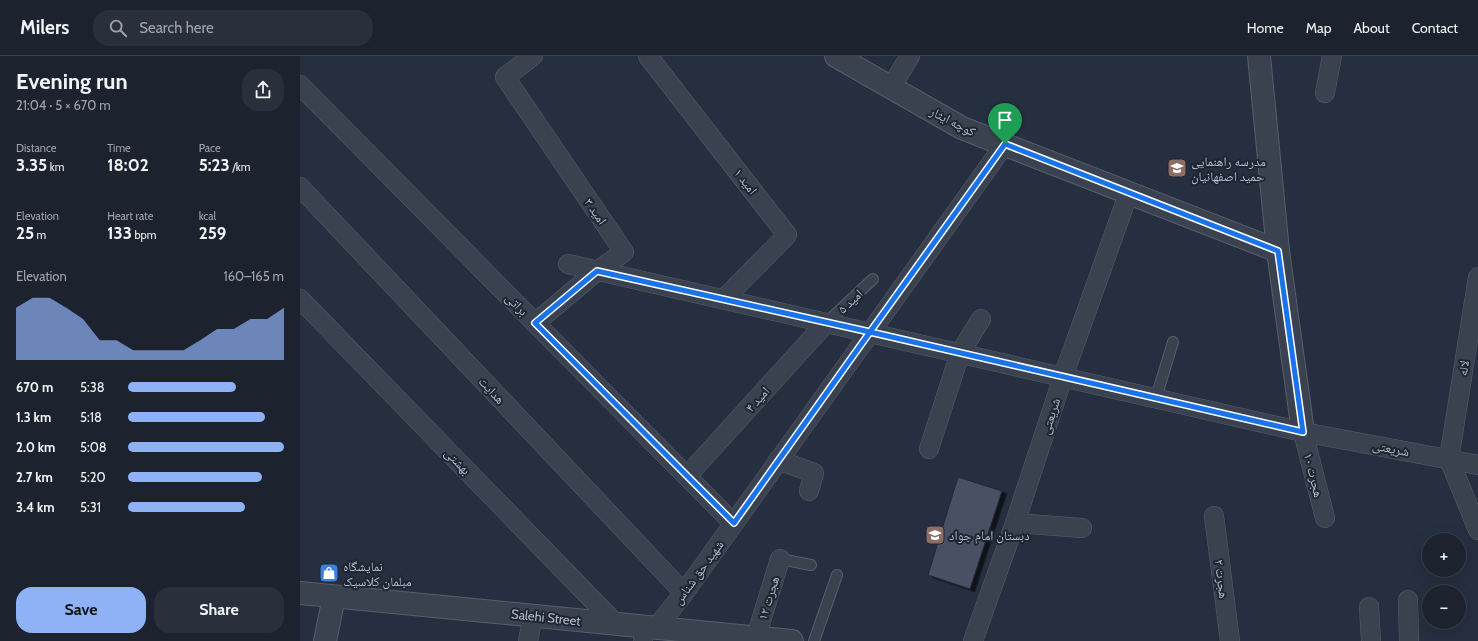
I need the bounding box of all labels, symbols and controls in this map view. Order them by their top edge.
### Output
search box [93,10,373,46]
text: Milers [20,16,69,39]
icon: search [107,17,129,39]
text: Search here [139,19,214,37]
text: Home [1247,19,1284,37]
text: Map [1306,19,1331,37]
text: About [1353,19,1390,37]
text: Contact [1412,19,1458,37]
text: Evening run [16,68,128,95]
button: share [242,69,284,111]
text: 21:04 · 5 × 670 m [16,97,111,113]
street label: کوچه ایثار [926,102,979,140]
pin [988,103,1022,144]
icon: arrive [994,109,1016,131]
text: Distance [16,141,57,155]
text: Time [107,141,131,155]
text: Pace [199,141,221,155]
place label: مدرسه راهنمایی حمید اصفهانیان [1191,153,1266,185]
text: 3.35 [16,155,47,175]
text: 18:02 [107,155,149,175]
text: 5:23 [199,155,230,175]
school or university icon: مدرسه راهنمایی حمید اصفهانیان [1166,157,1188,179]
text: km [47,160,64,174]
text: /km [230,160,250,174]
street label: امید ۱ [731,165,761,197]
street label: امید ۳ [581,195,611,227]
text: Elevation [16,209,59,223]
text: Heart rate [107,209,153,223]
text: kcal [199,209,216,223]
text: 25 [16,223,34,243]
text: 133 [107,223,132,243]
text: 259 [199,223,226,243]
text: m [34,228,46,242]
text: bpm [132,228,156,242]
text: Elevation [16,268,67,284]
text: 160–165 m [223,268,284,284]
street label: امید ۵ [834,285,866,317]
street label: براتی [502,289,532,319]
street label: لاله [1454,359,1472,377]
street label: هدایت [475,373,508,407]
text: 670 m [16,379,53,395]
text: 5:38 [80,379,105,395]
street label: امید ۴ [741,383,773,415]
street label: شریعتی [1037,396,1064,437]
text: 1.3 km [16,409,51,425]
text: 5:18 [80,409,102,425]
street label: شریعتی [1371,437,1411,460]
text: 2.0 km [16,439,55,455]
text: 5:08 [80,439,107,455]
street label: بهشتی [441,444,474,478]
street label: هجرت ۱۰ [1300,451,1327,499]
text: 2.7 km [16,469,53,485]
text: 5:20 [80,469,106,485]
text: 3.4 km [16,499,55,515]
text: 5:31 [80,499,101,515]
school or university icon: دبستان امام جواد [924,524,946,546]
place label: دبستان امام جواد [949,527,1030,544]
map controls [1422,533,1466,629]
button: + [1422,533,1466,577]
street label: شهید حق شناس [669,537,728,608]
place label: نمایشگاه مبلمان کلاسیک [343,558,412,590]
street label: هجرت ۲ [1211,559,1232,600]
shop icon: نمایشگاه مبلمان کلاسیک [318,562,340,584]
street label: هجرت ۱۲ [754,574,783,622]
button: − [1422,585,1466,629]
button: Save [16,587,146,633]
button: Share [154,587,284,633]
street label: Salehi Street [511,605,582,629]

